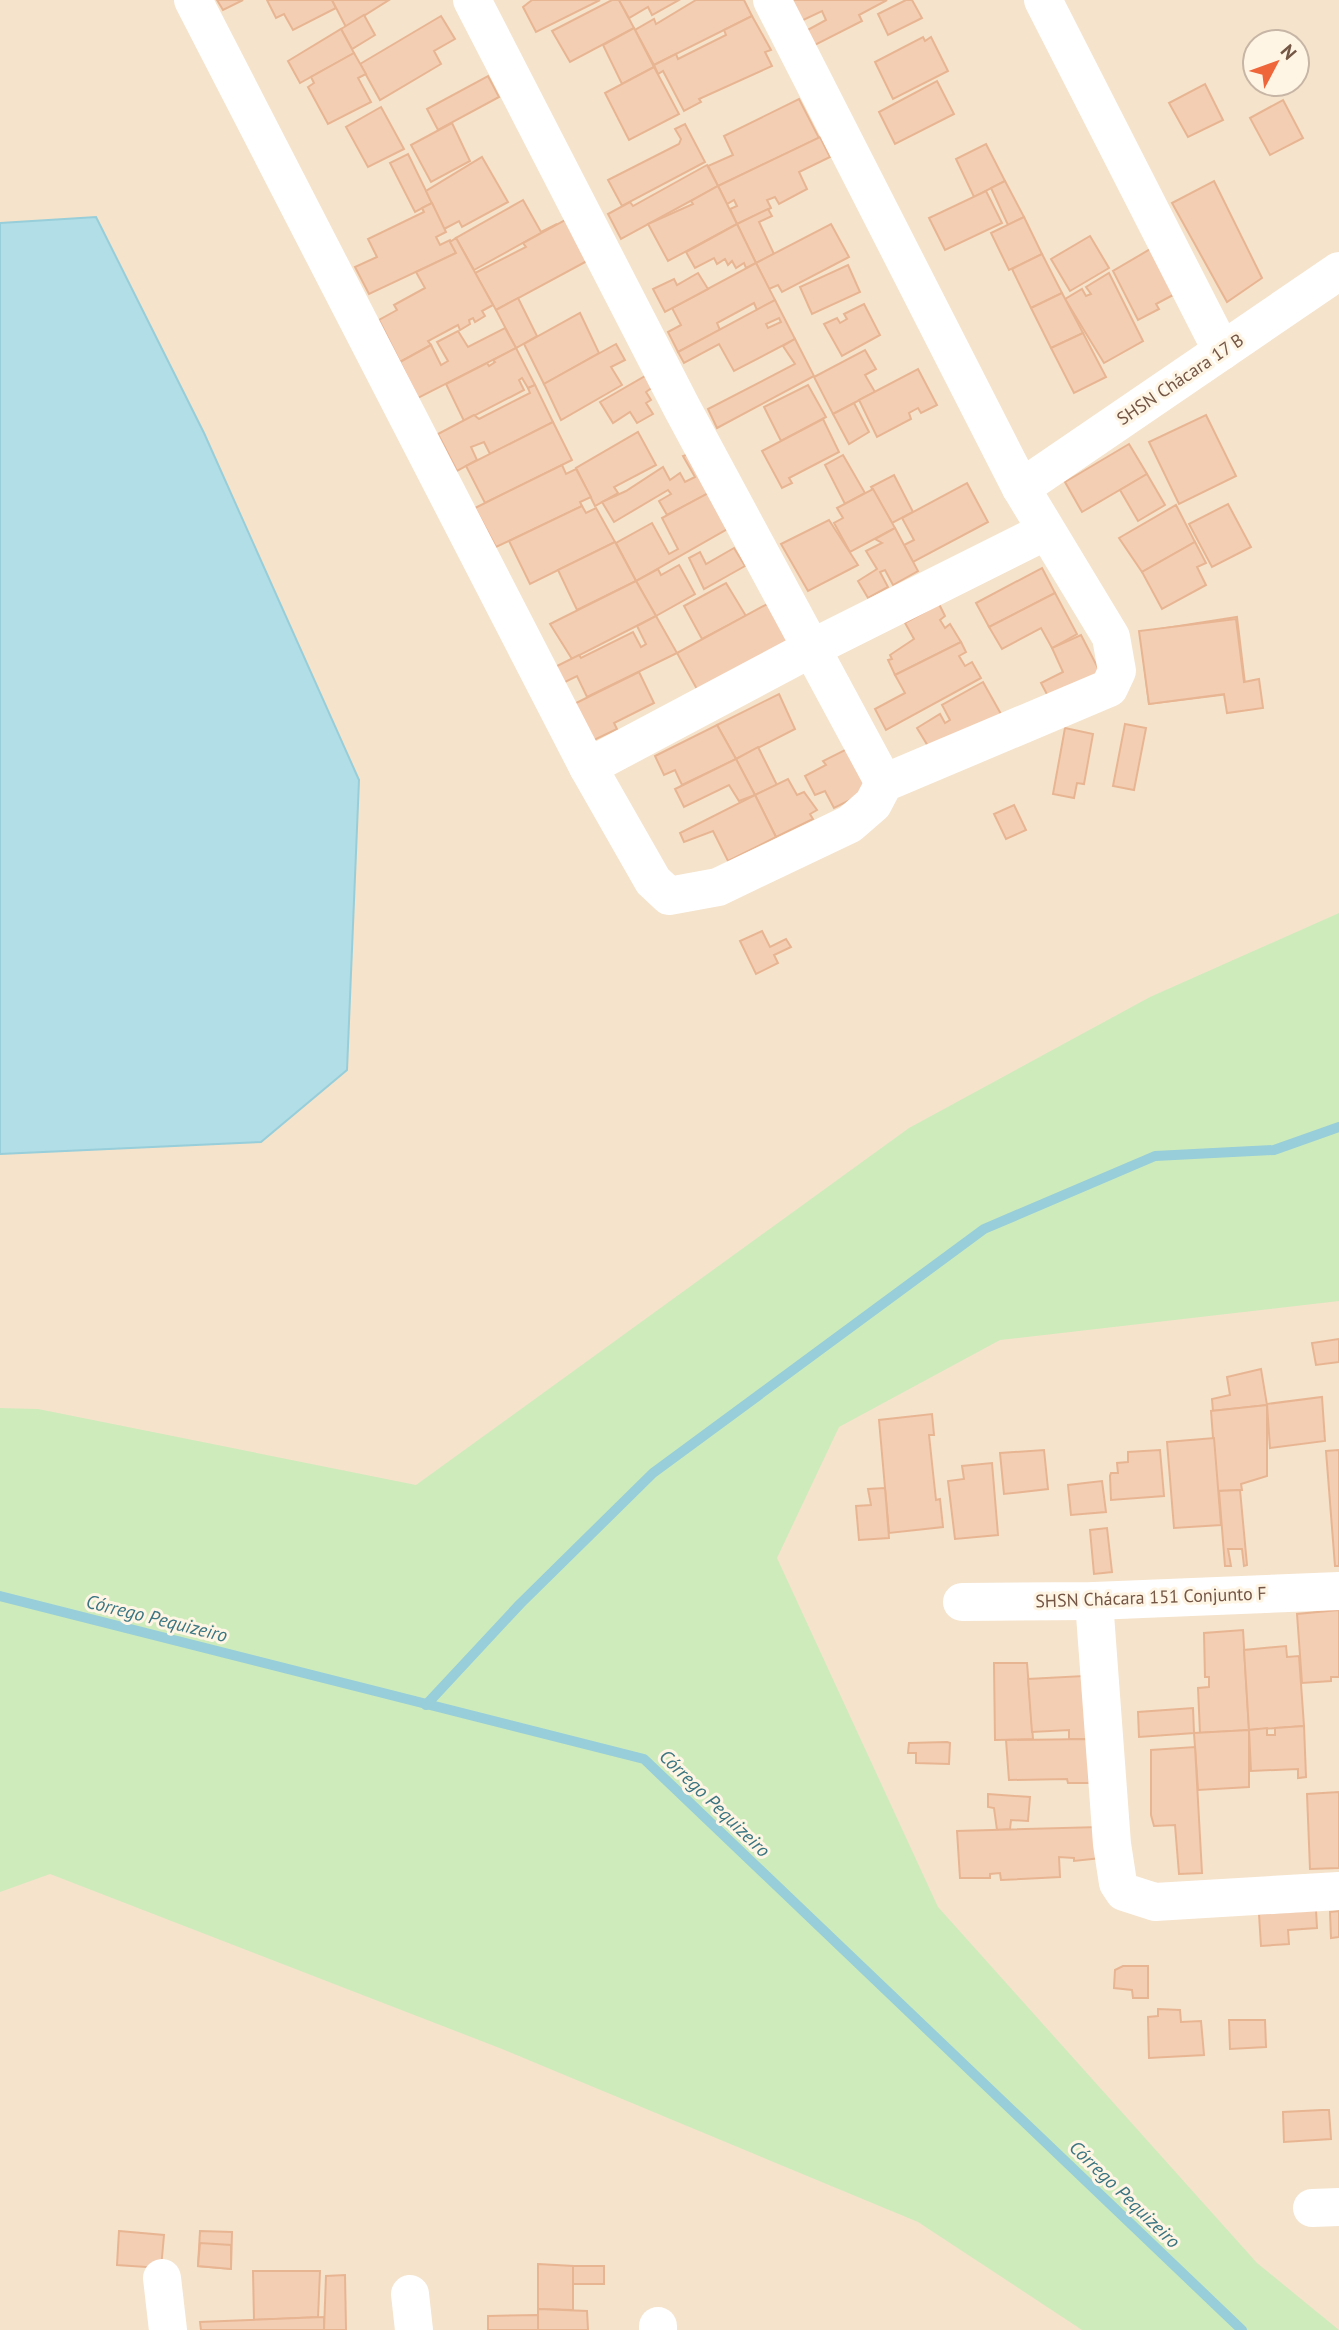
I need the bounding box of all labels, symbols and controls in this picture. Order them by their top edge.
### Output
north arrow [1241,28,1311,98]
text: N [1276,39,1302,64]
street label: SHSN Chácara 17 B [1112,328,1248,430]
street label: SHSN Chácara 151 Conjunto F [1035,1581,1267,1613]
water label: Córrego Pequizeiro [84,1589,230,1647]
water label: Córrego Pequizeiro [655,1744,775,1862]
water label: Córrego Pequizeiro [1065,2135,1185,2253]

